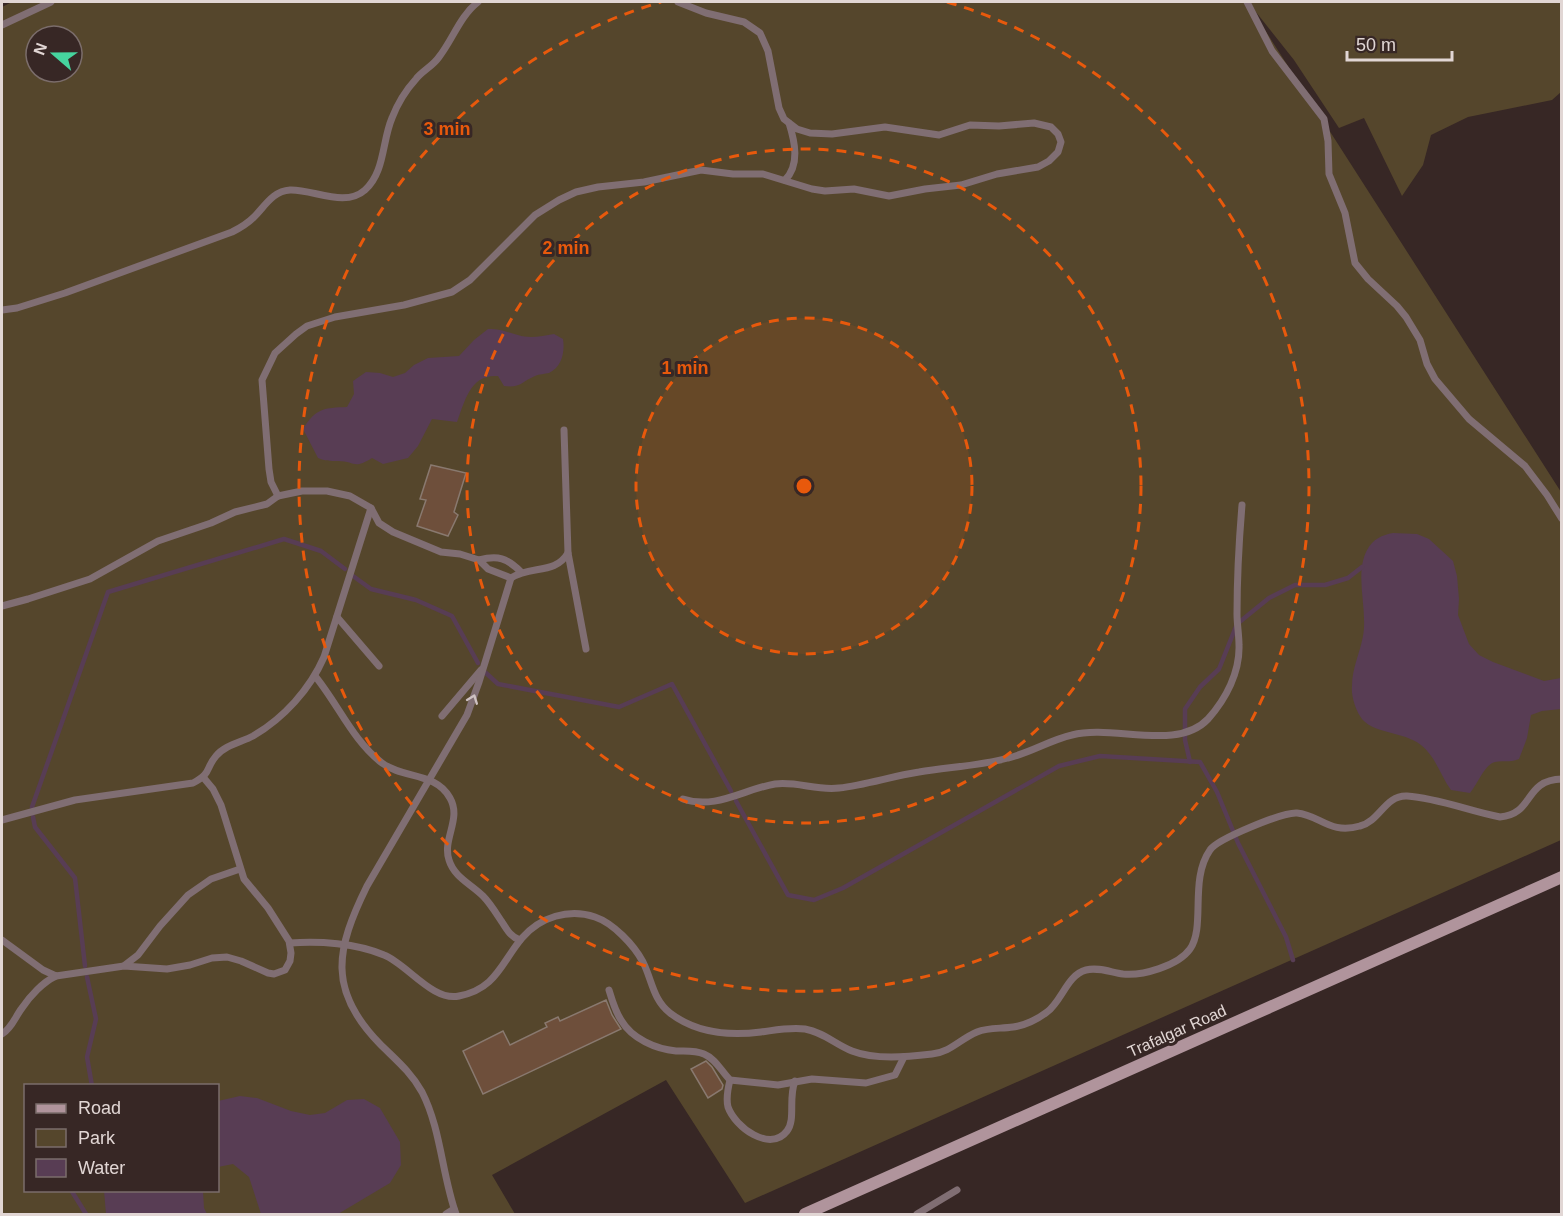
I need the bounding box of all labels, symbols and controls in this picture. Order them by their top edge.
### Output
north arrow [24,24,84,84]
scale bar [1347,24,1452,62]
text: 50 m [1356,35,1396,55]
text: N [30,41,50,57]
text: 3 min [423,119,471,139]
text: 2 min [542,238,590,258]
text: 1 min [661,358,709,378]
centre of rings [794,476,814,496]
one-way arrow [465,694,478,705]
street label: Trafalgar Road [1125,1002,1229,1060]
legend [24,1084,219,1192]
text: Road [78,1098,121,1118]
text: Park [78,1128,116,1148]
text: Water [78,1158,125,1178]

